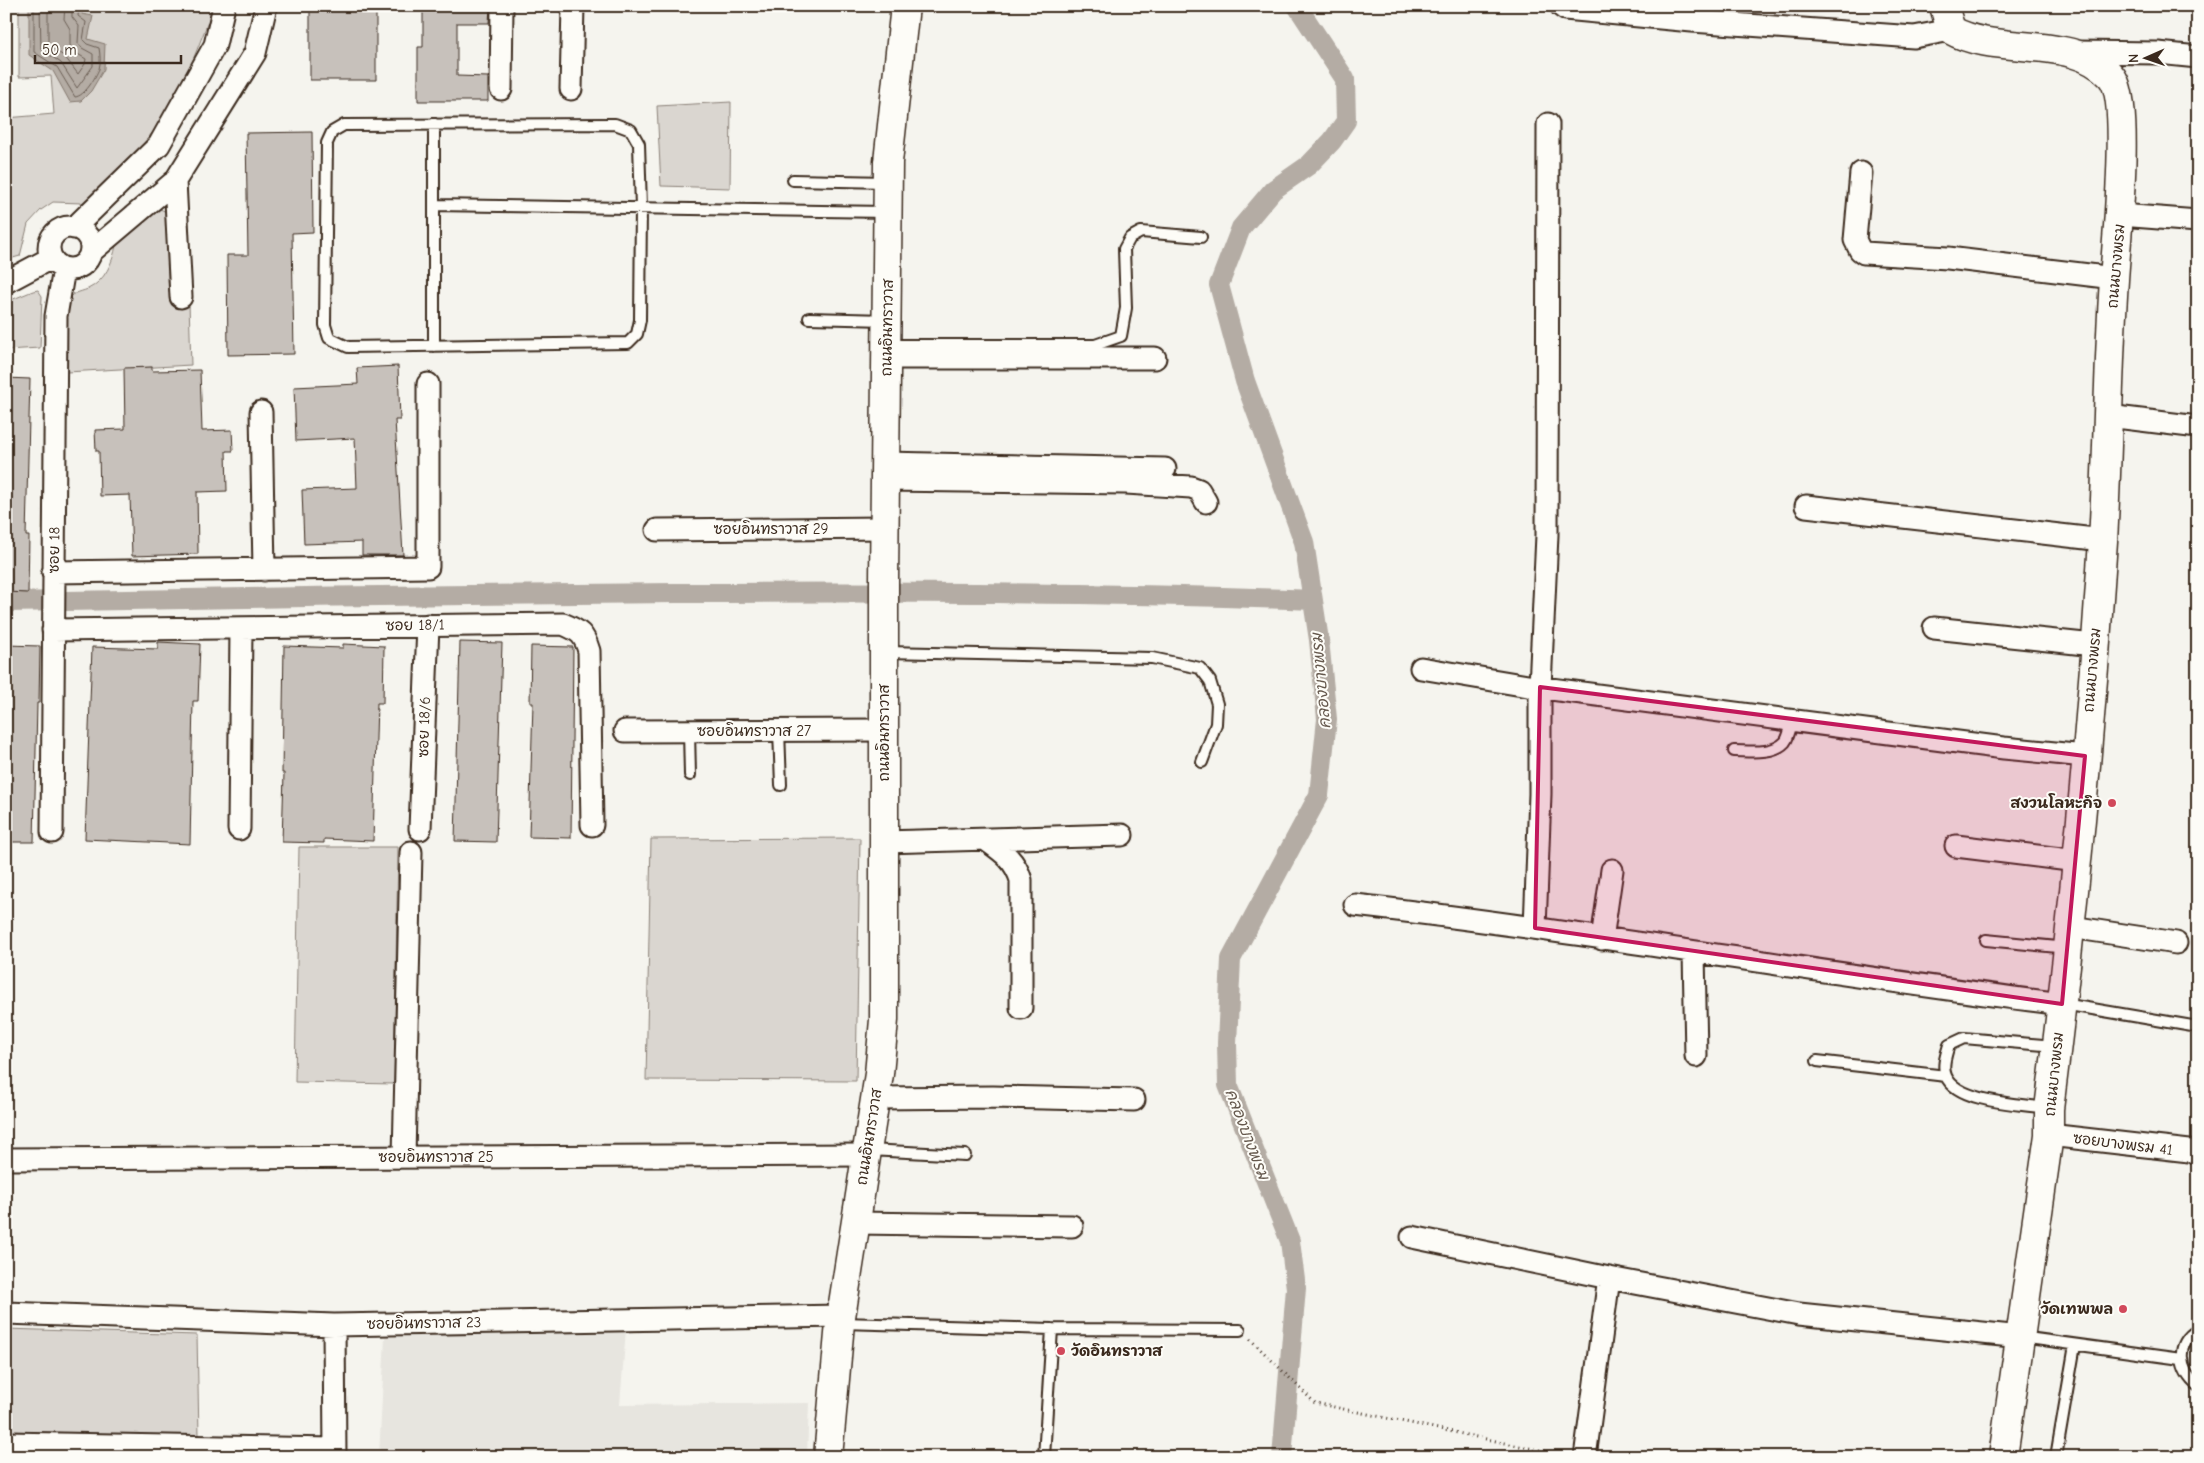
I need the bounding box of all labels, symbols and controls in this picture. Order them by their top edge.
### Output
scale bar [35,32,181,64]
north arrow [2122,32,2172,82]
text: 50 m [42,41,77,59]
text: N [2125,54,2142,63]
street label: ถนนบางพรม [2103,223,2129,309]
street label: ถนนอินทราวาส [877,278,897,377]
street label: ซอยอินทราวาส 29 [713,520,829,538]
street label: ซอย 18 [45,527,63,573]
street label: ซอย 18/1 [385,615,445,635]
street label: ถนนบางพรม [2079,627,2105,713]
water label: คลองบางพรม [1308,631,1334,729]
street label: ถนนอินทราวาส [875,683,893,782]
street label: ซอย 18/6 [414,696,434,758]
street label: ซอยอินทราวาส 27 [697,722,811,740]
place label: สงวนโลหะกิจ [2010,793,2102,812]
marker: สงวนโลหะกิจ [2106,797,2118,809]
street label: ถนนบางพรม [2041,1031,2067,1117]
water label: คลองบางพรม [1222,1086,1273,1184]
street label: ถนนอินทราวาส [853,1087,886,1186]
street label: ซอยบางพรม 41 [2072,1129,2174,1159]
street label: ซอยอินทราวาส 25 [378,1148,494,1166]
place label: วัดเทพพล [2040,1300,2113,1318]
marker: วัดเทพพล [2117,1303,2129,1315]
street label: ซอยอินทราวาส 23 [366,1313,482,1333]
place label: วัดอินทราวาส [1071,1342,1163,1360]
marker: วัดอินทราวาส [1055,1345,1067,1357]

